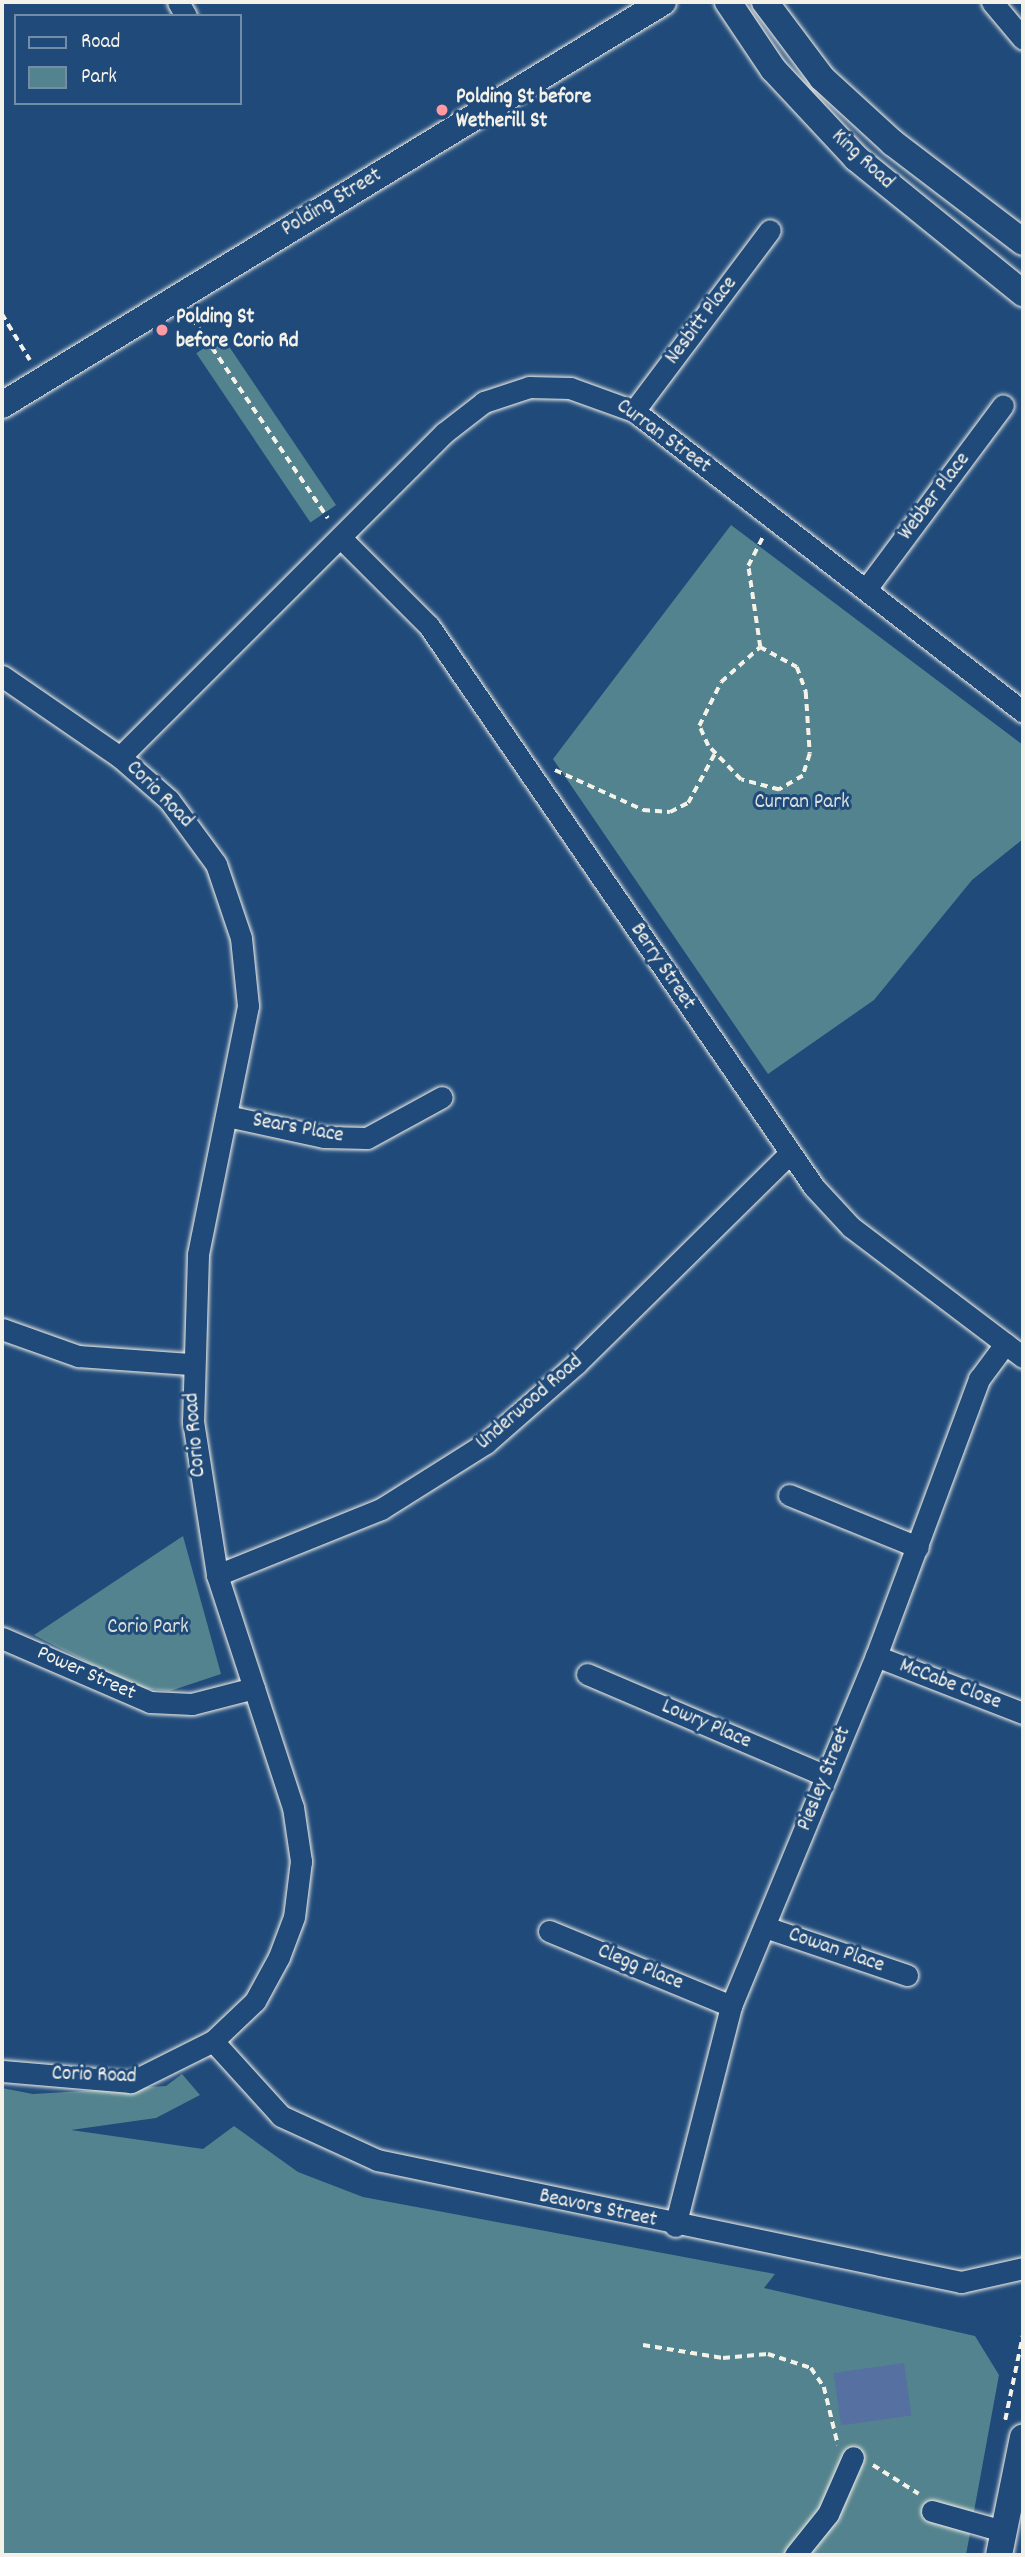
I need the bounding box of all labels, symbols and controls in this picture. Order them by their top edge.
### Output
legend [14,14,242,105]
text: Road [81,28,120,58]
text: Park [81,63,117,93]
place label: Polding St before Wetherill St [456,85,591,135]
marker: Polding St before Wetherill St [434,102,450,118]
street label: King Road [825,125,899,195]
street label: Polding Street [277,163,387,243]
street label: Nesbitt Place [661,272,743,370]
place label: Polding St before Corio Rd [176,305,298,355]
marker: Polding St before Corio Rd [154,322,170,338]
street label: Curran Street [611,394,715,480]
street label: Webber Place [894,448,976,546]
street label: Corio Road [120,756,198,834]
park label: Curran Park [754,790,850,816]
street label: Berry Street [624,919,700,1015]
street label: Sears Place [251,1109,345,1149]
street label: Underwood Road [472,1350,588,1456]
street label: Corio Road [180,1392,212,1478]
park label: Corio Park [107,1615,189,1641]
street label: Power Street [33,1641,139,1707]
street label: McCabe Close [896,1654,1004,1716]
street label: Lowry Place [658,1695,754,1755]
street label: Piesley Street [793,1723,857,1835]
street label: Cowan Place [785,1923,887,1979]
street label: Clegg Place [594,1939,686,1997]
street label: Corio Road [51,2062,137,2090]
street label: Beavors Street [537,2184,659,2234]

